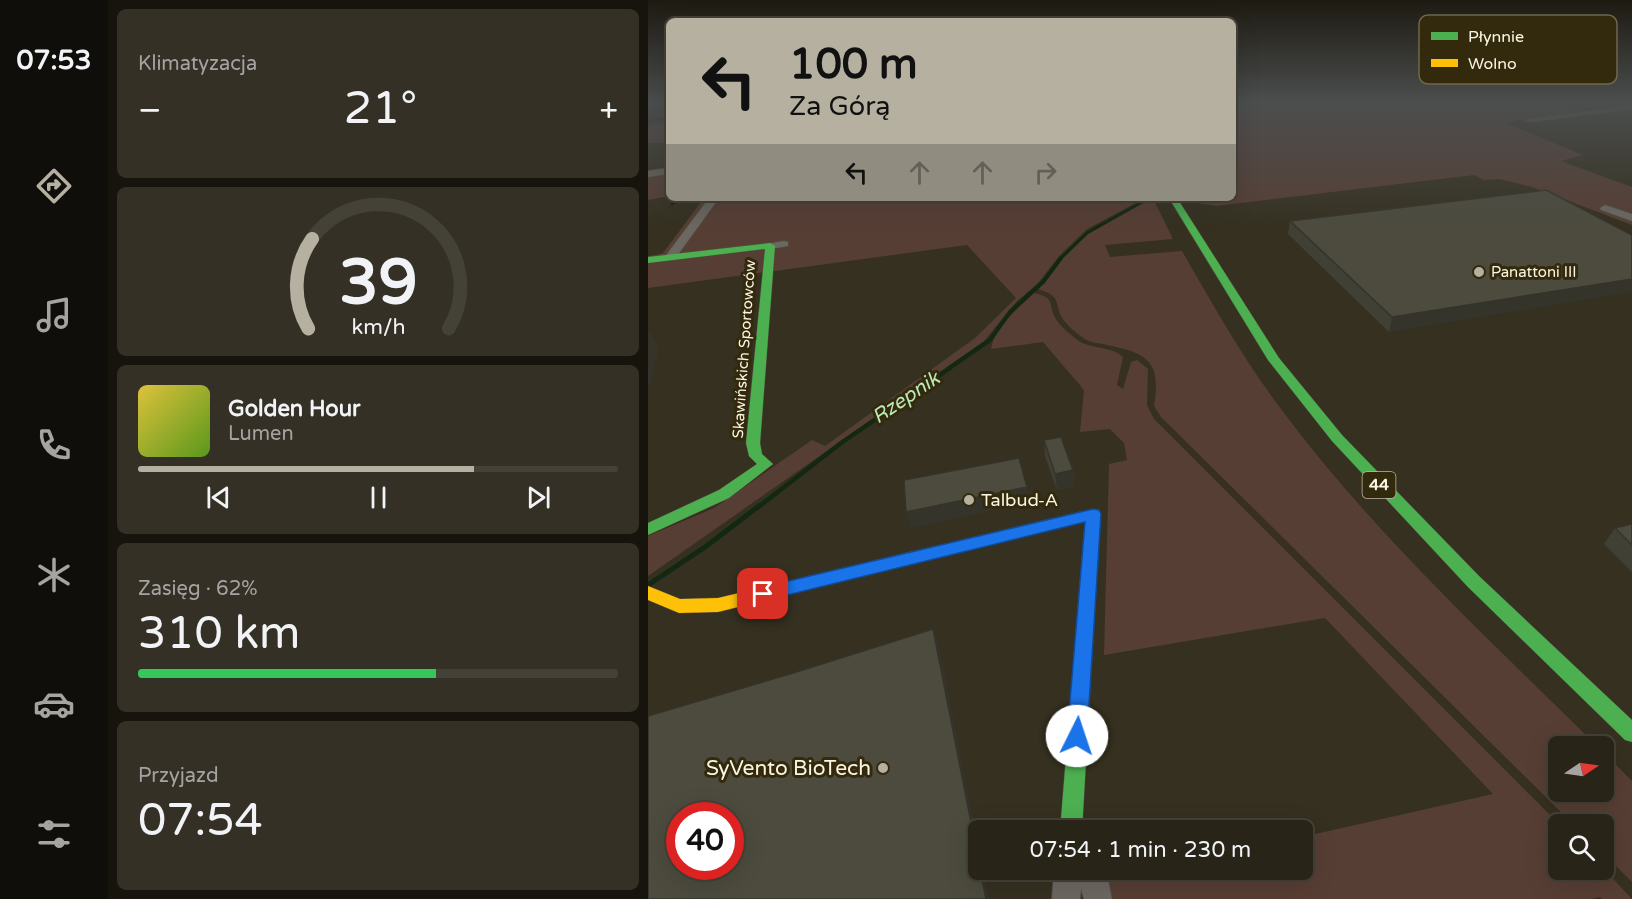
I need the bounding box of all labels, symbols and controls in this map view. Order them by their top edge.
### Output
legend [1419,15,1617,84]
text: Płynnie [1468,27,1524,47]
text: 100 m [789,39,918,90]
icon: left [690,42,768,120]
text: 07:53 [17,44,91,77]
text: Klimatyzacja [138,52,257,76]
text: Wolno [1468,54,1517,74]
text: 21° [344,82,417,136]
text: Za Górą [789,90,891,123]
text: − [138,91,162,130]
text: + [599,91,618,130]
icon: left [840,156,873,189]
icon: ahead [903,156,936,189]
icon: ahead [966,156,999,189]
icon: right [1029,156,1062,189]
icon: directions [33,165,75,207]
text: 39 [339,246,417,321]
street label: Skawińskich Sportowców [729,259,759,439]
place label: Panattoni III [1491,263,1577,281]
marker: Panattoni III [1472,265,1486,279]
icon: music [33,294,75,336]
text: km/h [351,314,405,340]
water label: Rzepnik [868,366,946,429]
text: Golden Hour [228,396,360,422]
text: Lumen [228,422,294,446]
icon: phone [33,424,75,466]
road number: 44 [1362,472,1396,498]
icon: previous [202,481,235,514]
icon: pause [362,481,395,514]
icon: next [522,481,555,514]
place label: Talbud-A [981,489,1058,511]
marker: Talbud-A [962,493,976,507]
icon: climate [33,554,75,596]
pin [737,568,788,619]
text: Zasięg · 62% [138,577,258,601]
icon: arrive [746,577,779,610]
text: 310 km [138,607,300,661]
icon: car [33,683,75,725]
position arrow [1045,704,1109,768]
north arrow [1548,736,1614,802]
map controls [1548,736,1614,880]
place label: SyVento BioTech [706,756,871,781]
marker: SyVento BioTech [876,761,890,775]
text: Przyjazd [138,764,219,788]
text: 07:54 [138,794,263,848]
speed limit sign: 40 [666,802,744,880]
icon: filters [33,813,75,855]
button: search [1548,814,1614,880]
text: 07:54 · 1 min · 230 m [1030,837,1251,863]

